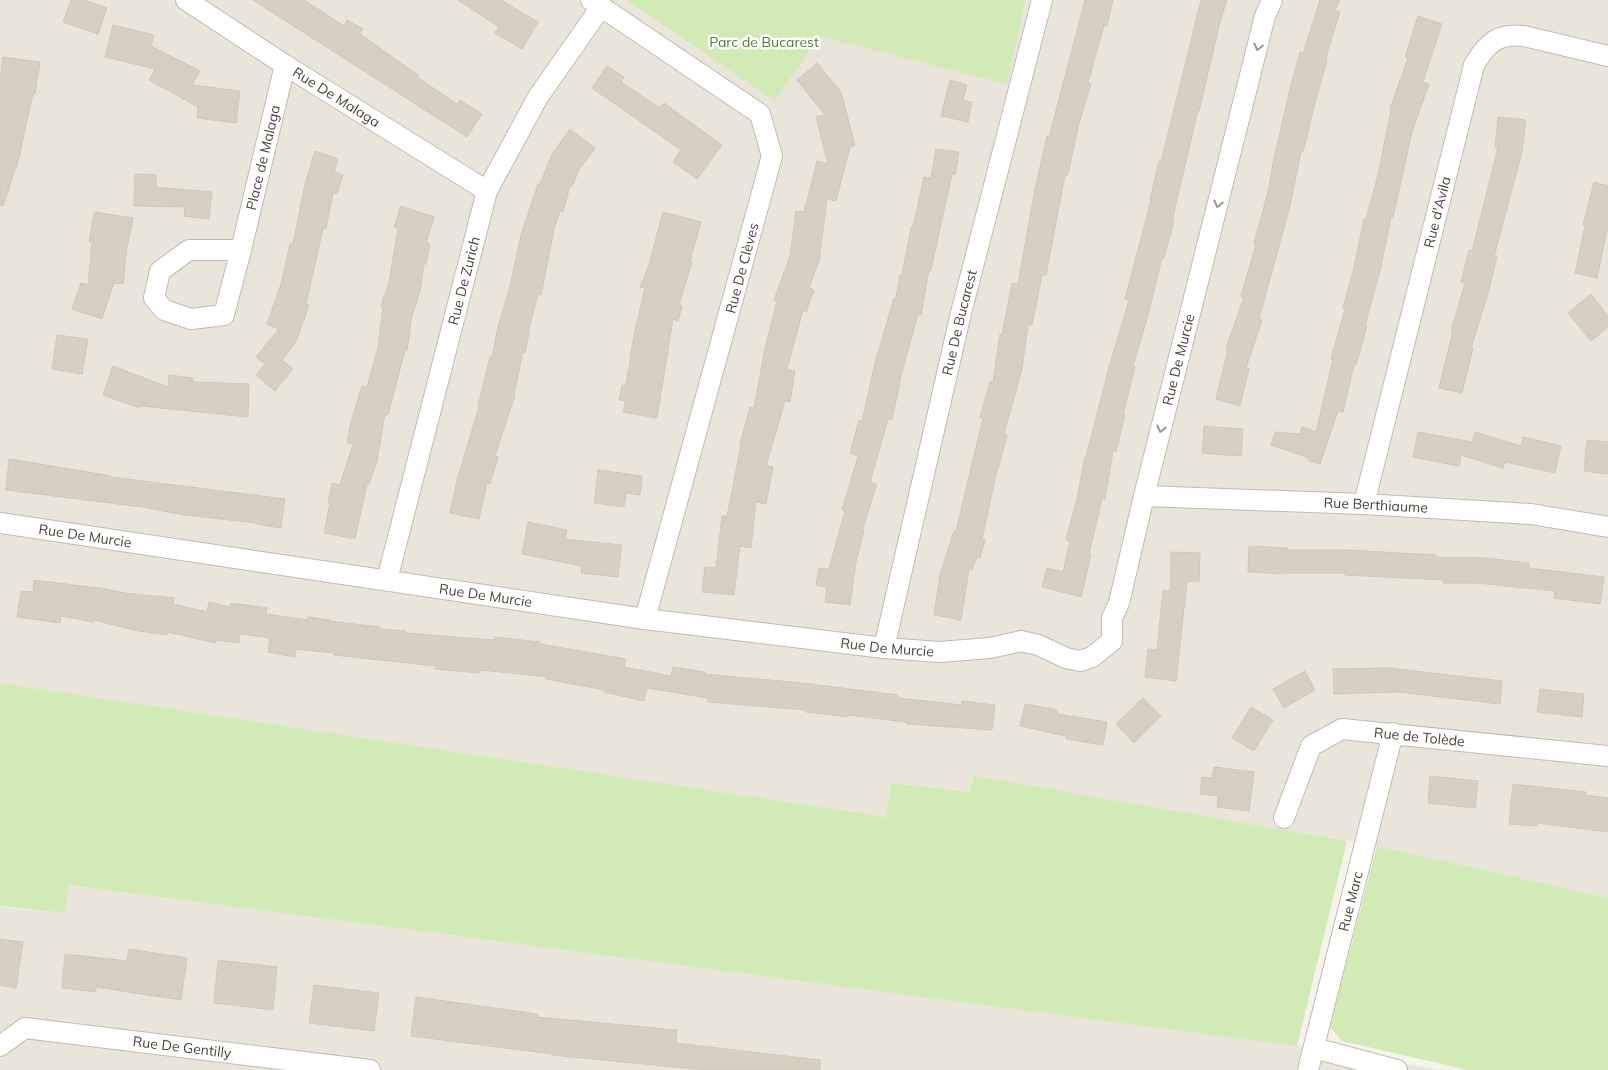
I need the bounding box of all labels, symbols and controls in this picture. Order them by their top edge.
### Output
park label: Parc de Bucarest [709,33,819,51]
one-way arrow [1253,42,1264,51]
street label: Rue De Malaga [289,63,384,131]
street label: Place de Malaga [242,103,284,212]
street label: Rue d'Avila [1420,174,1455,250]
one-way arrow [1213,200,1224,209]
street label: Rue De Clèves [721,221,763,315]
street label: Rue De Zurich [444,235,484,327]
street label: Rue De Bucarest [938,268,981,377]
street label: Rue De Murcie [1158,312,1199,407]
one-way arrow [1156,425,1167,434]
street label: Rue Berthiaume [1323,494,1429,517]
street label: Rue De Murcie [37,520,133,551]
street label: Rue De Murcie [438,579,533,611]
street label: Rue De Murcie [839,634,935,661]
street label: Rue de Tolède [1373,723,1466,750]
street label: Rue Marc [1334,869,1367,933]
street label: Rue De Gentilly [132,1032,233,1062]

